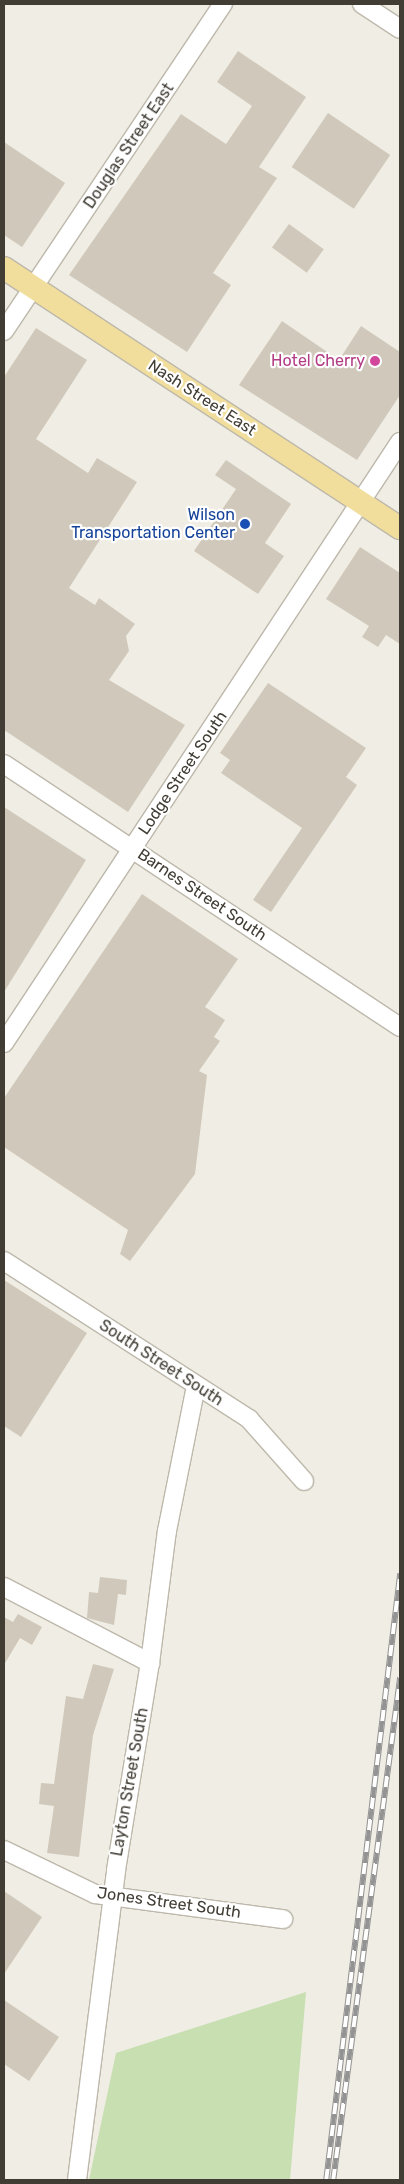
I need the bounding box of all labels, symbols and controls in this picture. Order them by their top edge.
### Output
street label: Douglas Street East [80,80,178,212]
place label: Hotel Cherry [271,351,365,371]
marker: Hotel Cherry [369,355,381,367]
street label: Nash Street East [144,356,260,440]
place label: Wilson Transportation Center [71,505,235,543]
marker: Wilson Transportation Center [239,518,251,530]
street label: Lodge Street South [135,708,231,838]
street label: Barnes Street South [134,845,270,945]
street label: South Street South [96,1316,226,1410]
street label: Layton Street South [107,1706,153,1858]
street label: Jones Street South [96,1883,242,1923]

